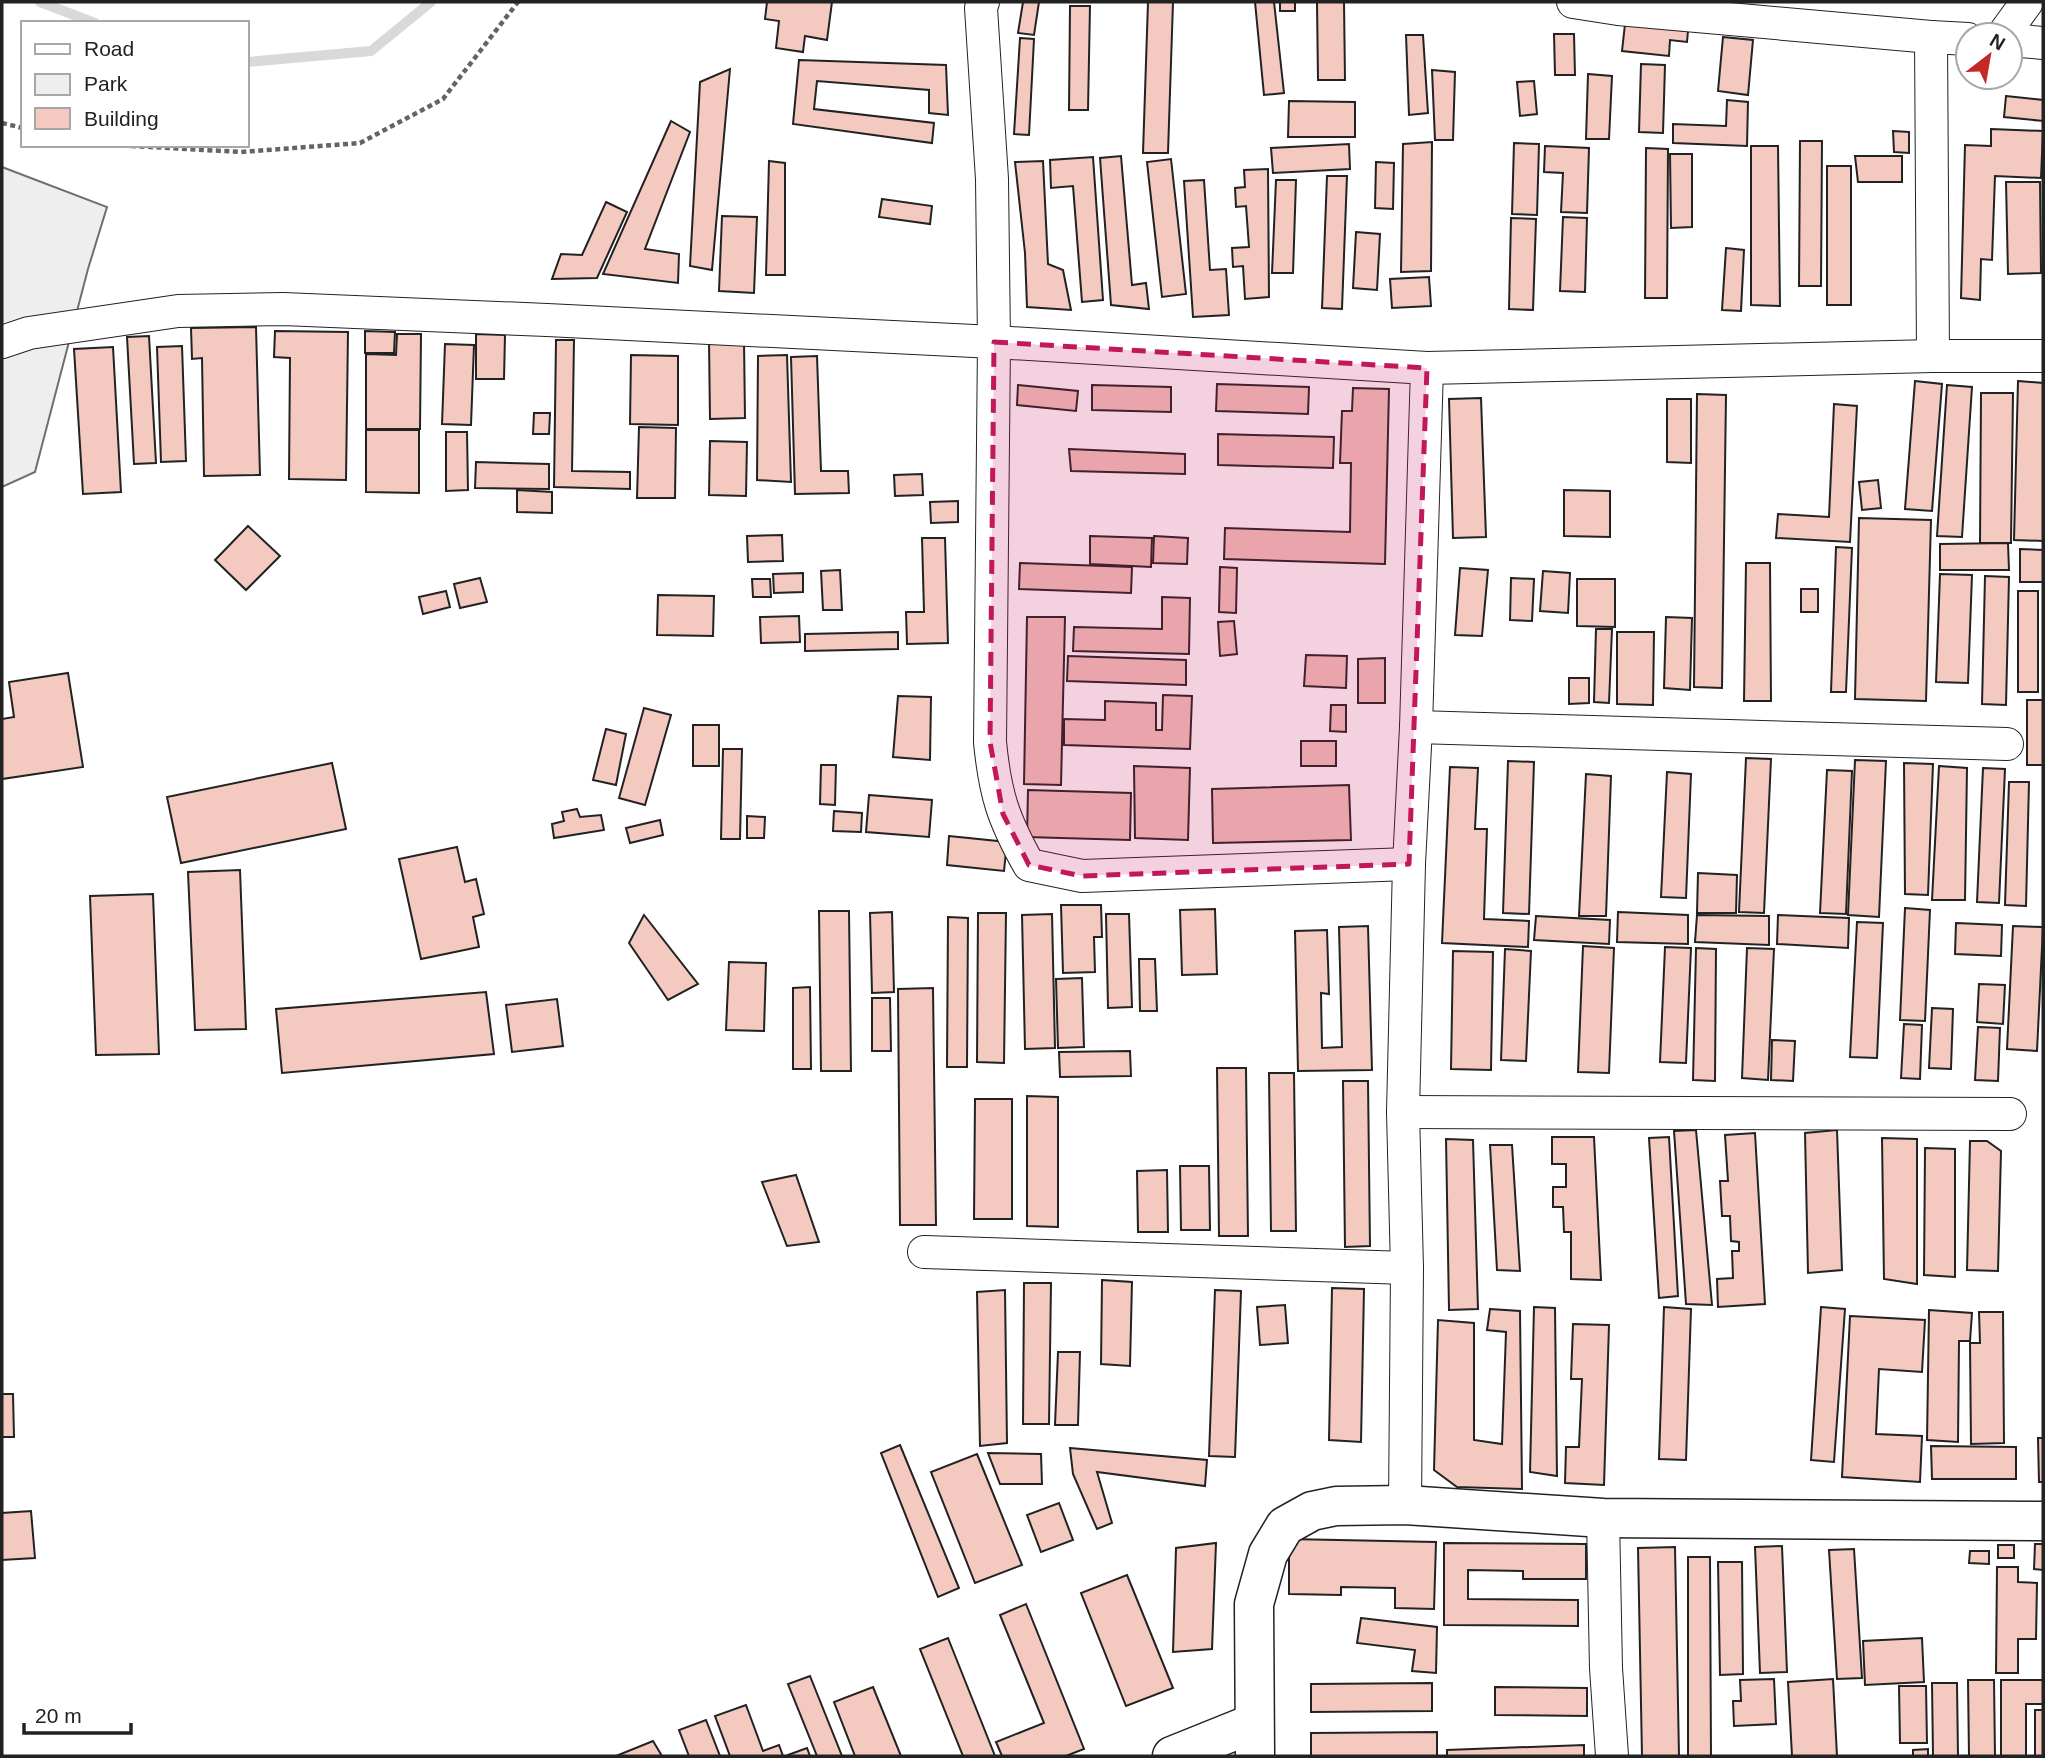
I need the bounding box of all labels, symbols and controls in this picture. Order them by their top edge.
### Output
legend [21,21,248,147]
north arrow [1954,21,2024,91]
text: N [1986,29,2009,54]
text: Road [84,37,134,60]
text: Park [84,72,128,95]
text: Building [84,107,159,130]
scale bar [24,1692,131,1736]
text: 20 m [35,1704,82,1727]

